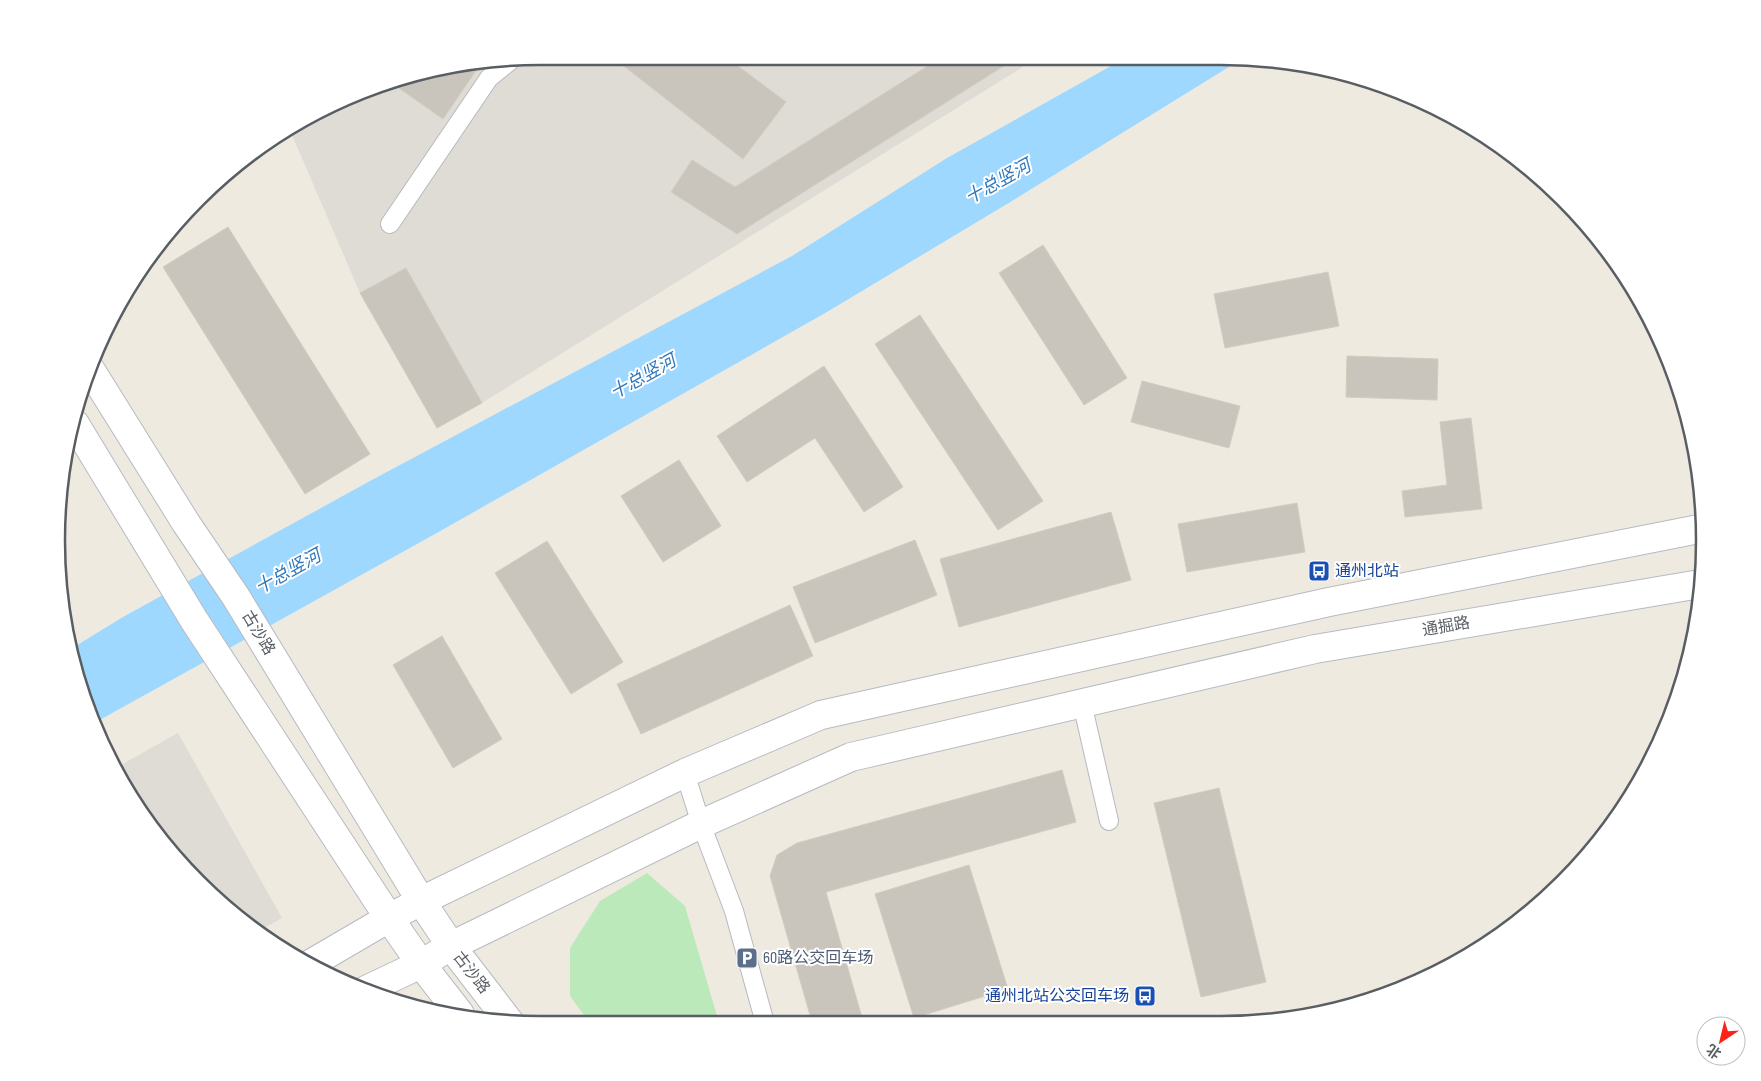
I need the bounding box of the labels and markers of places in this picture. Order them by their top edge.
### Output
bus stop icon: 通州北站 [1307,559,1331,583]
place label: 通州北站 [1335,562,1399,581]
parking icon: 60路公交回车场 [735,946,759,970]
place label: 60路公交回车场 [763,949,873,968]
bus stop icon: 通州北站公交回车场 [1133,984,1157,1008]
place label: 通州北站公交回车场 [985,987,1129,1006]

